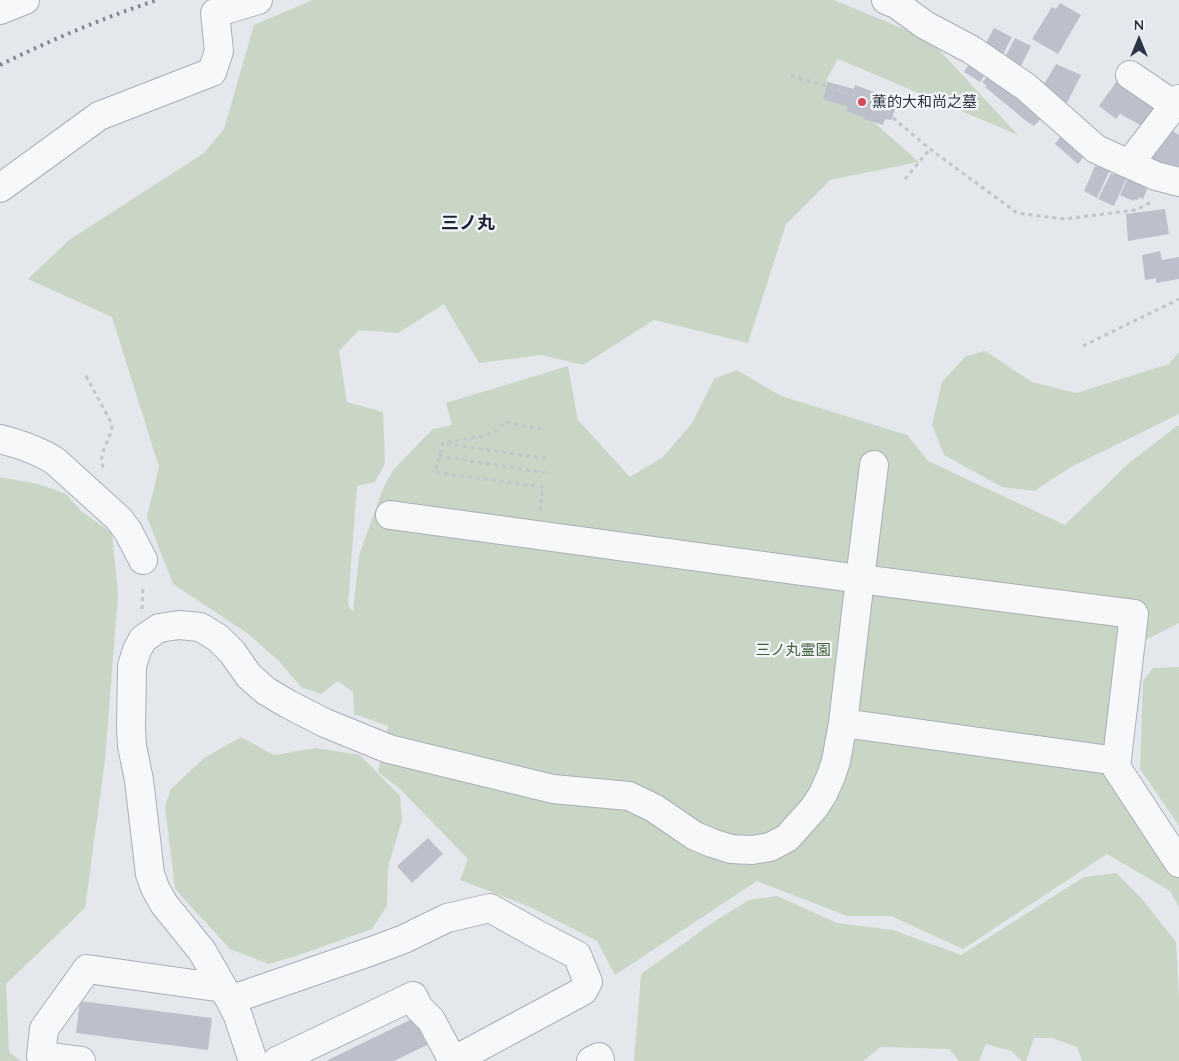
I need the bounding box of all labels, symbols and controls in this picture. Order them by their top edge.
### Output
north arrow [1114,15,1164,65]
text: N [1134,16,1144,34]
place label: 薫的大和尚之墓 [872,93,977,111]
marker: 薫的大和尚之墓 [856,96,868,108]
district label: 三ノ丸 [441,213,495,235]
park label: 三ノ丸霊園 [756,641,830,659]

